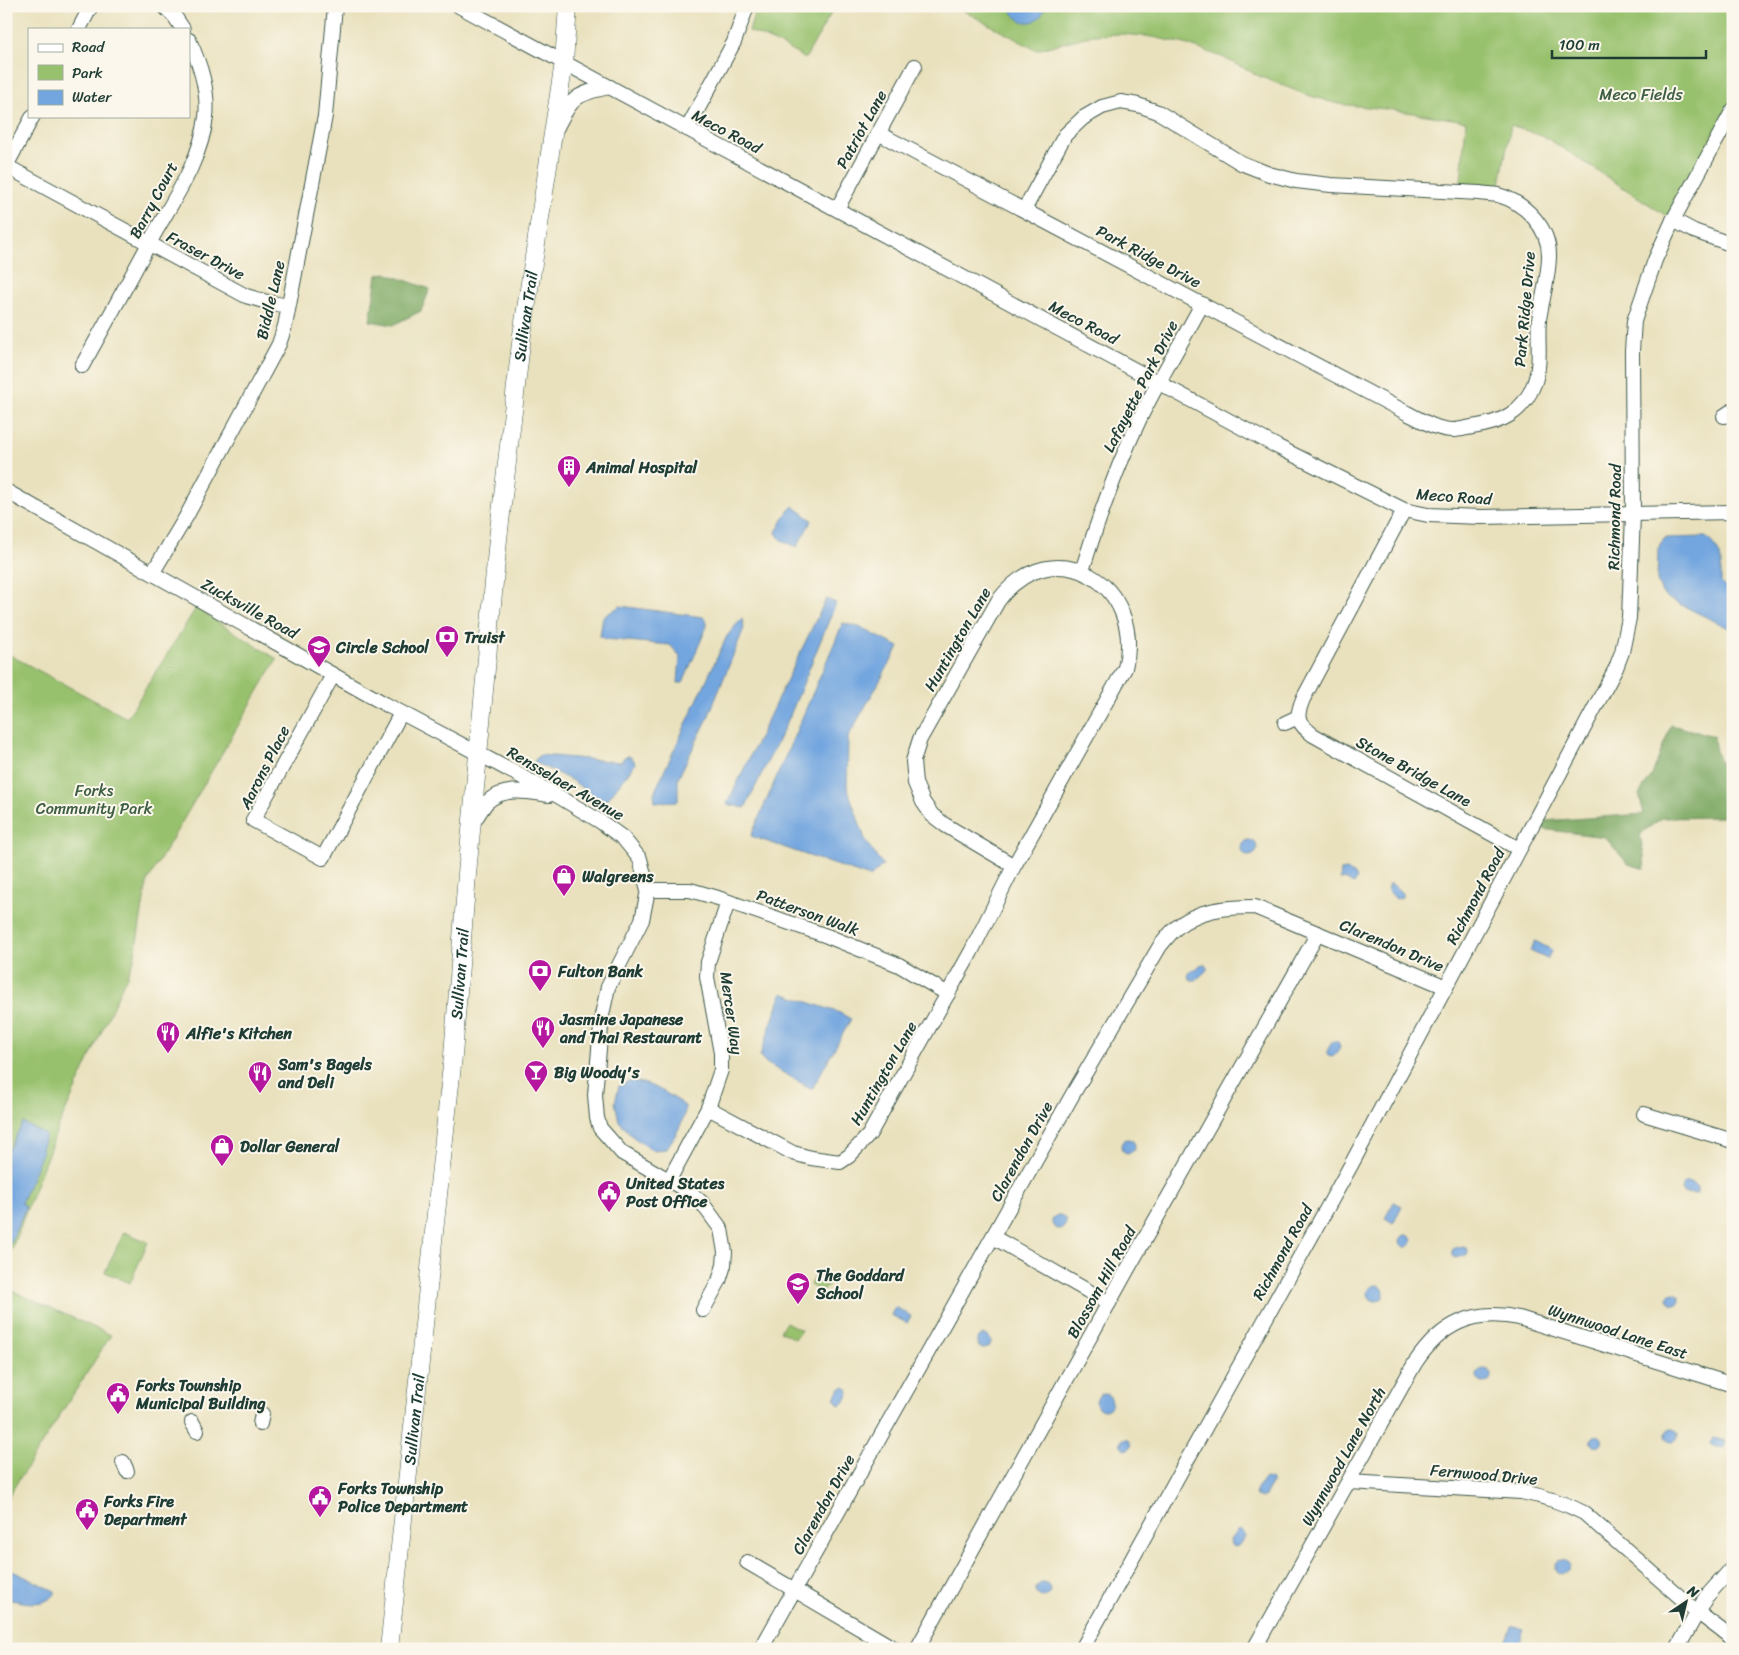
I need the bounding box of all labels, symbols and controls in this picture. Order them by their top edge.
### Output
legend [28,28,190,118]
scale bar [1552,28,1705,60]
text: 100 m [1559,32,1600,58]
text: Road [72,34,105,60]
text: Park [72,60,103,86]
park label: Meco Fields [1599,80,1683,109]
text: Water [72,84,112,110]
street label: Patriot Lane [828,84,895,174]
street label: Meco Road [687,101,768,163]
street label: Barry Court [121,156,186,244]
street label: Park Ridge Drive [1091,216,1207,296]
street label: Fraser Drive [161,222,250,288]
street label: Park Ridge Drive [1505,250,1544,368]
street label: Biddle Lane [247,258,294,343]
street label: Sullivan Trail [505,268,547,363]
street label: Meco Road [1044,292,1125,354]
street label: Lafayette Park Drive [1095,315,1186,458]
place label: Animal Hospital [585,453,699,482]
building icon: Animal Hospital [556,454,582,488]
street label: Richmond Road [1599,462,1630,570]
street label: Meco Road [1415,479,1494,514]
street label: Zucksville Road [196,570,305,648]
street label: Huntington Lane [916,581,999,697]
place label: Truist [464,623,506,652]
bank icon: Truist [434,624,460,658]
place label: Circle School [335,633,430,662]
school or university icon: Circle School [306,634,332,668]
street label: Aarons Place [230,720,298,815]
street label: Stone Bridge Lane [1351,728,1477,815]
street label: Rensselaer Avenue [501,738,630,829]
park label: Forks Community Park [36,776,153,823]
street label: Richmond Road [1438,841,1514,950]
place label: Walgreens [582,862,654,891]
shop icon: Walgreens [551,863,577,897]
street label: Patterson Walk [752,880,864,945]
street label: Clarendon Drive [1335,910,1449,981]
street label: Sullivan Trail [442,927,478,1020]
place label: Fulton Bank [557,957,644,986]
bank icon: Fulton Bank [527,958,553,992]
street label: Mercer Way [711,970,752,1057]
place label: Jasmine Japanese and Thai Restaurant [559,1005,702,1052]
restaurant icon: Jasmine Japanese and Thai Restaurant [530,1015,556,1049]
street label: Huntington Lane [842,1015,925,1131]
place label: Alfie's Kitchen [185,1019,292,1048]
restaurant icon: Alfie's Kitchen [155,1020,181,1054]
place label: Sam's Bagels and Deli [277,1050,373,1097]
place label: Big Woody's [554,1058,640,1087]
bar icon: Big Woody's [523,1059,549,1093]
restaurant icon: Sam's Bagels and Deli [247,1060,273,1094]
street label: Clarendon Drive [982,1095,1061,1207]
place label: Dollar General [240,1132,341,1161]
shop icon: Dollar General [209,1133,235,1167]
place label: United States Post Office [626,1169,725,1216]
public building icon: United States Post Office [596,1179,622,1213]
street label: Richmond Road [1244,1197,1322,1306]
street label: Blossom Hill Road [1059,1219,1145,1344]
place label: The Goddard School [815,1261,905,1308]
school or university icon: The Goddard School [785,1271,811,1305]
street label: Wynnwood Lane East [1544,1295,1692,1368]
place label: Forks Township Municipal Building [135,1371,266,1418]
street label: Sullivan Trail [395,1372,434,1466]
public building icon: Forks Township Municipal Building [105,1381,131,1415]
street label: Wynnwood Lane North [1293,1381,1394,1531]
street label: Clarendon Drive [784,1448,863,1560]
street label: Fernwood Drive [1429,1455,1539,1494]
place label: Forks Township Police Department [337,1474,468,1521]
public building icon: Forks Township Police Department [307,1484,333,1518]
place label: Forks Fire Department [103,1487,188,1534]
public building icon: Forks Fire Department [74,1497,100,1531]
north arrow [1662,1578,1712,1628]
text: N [1681,1578,1705,1605]

